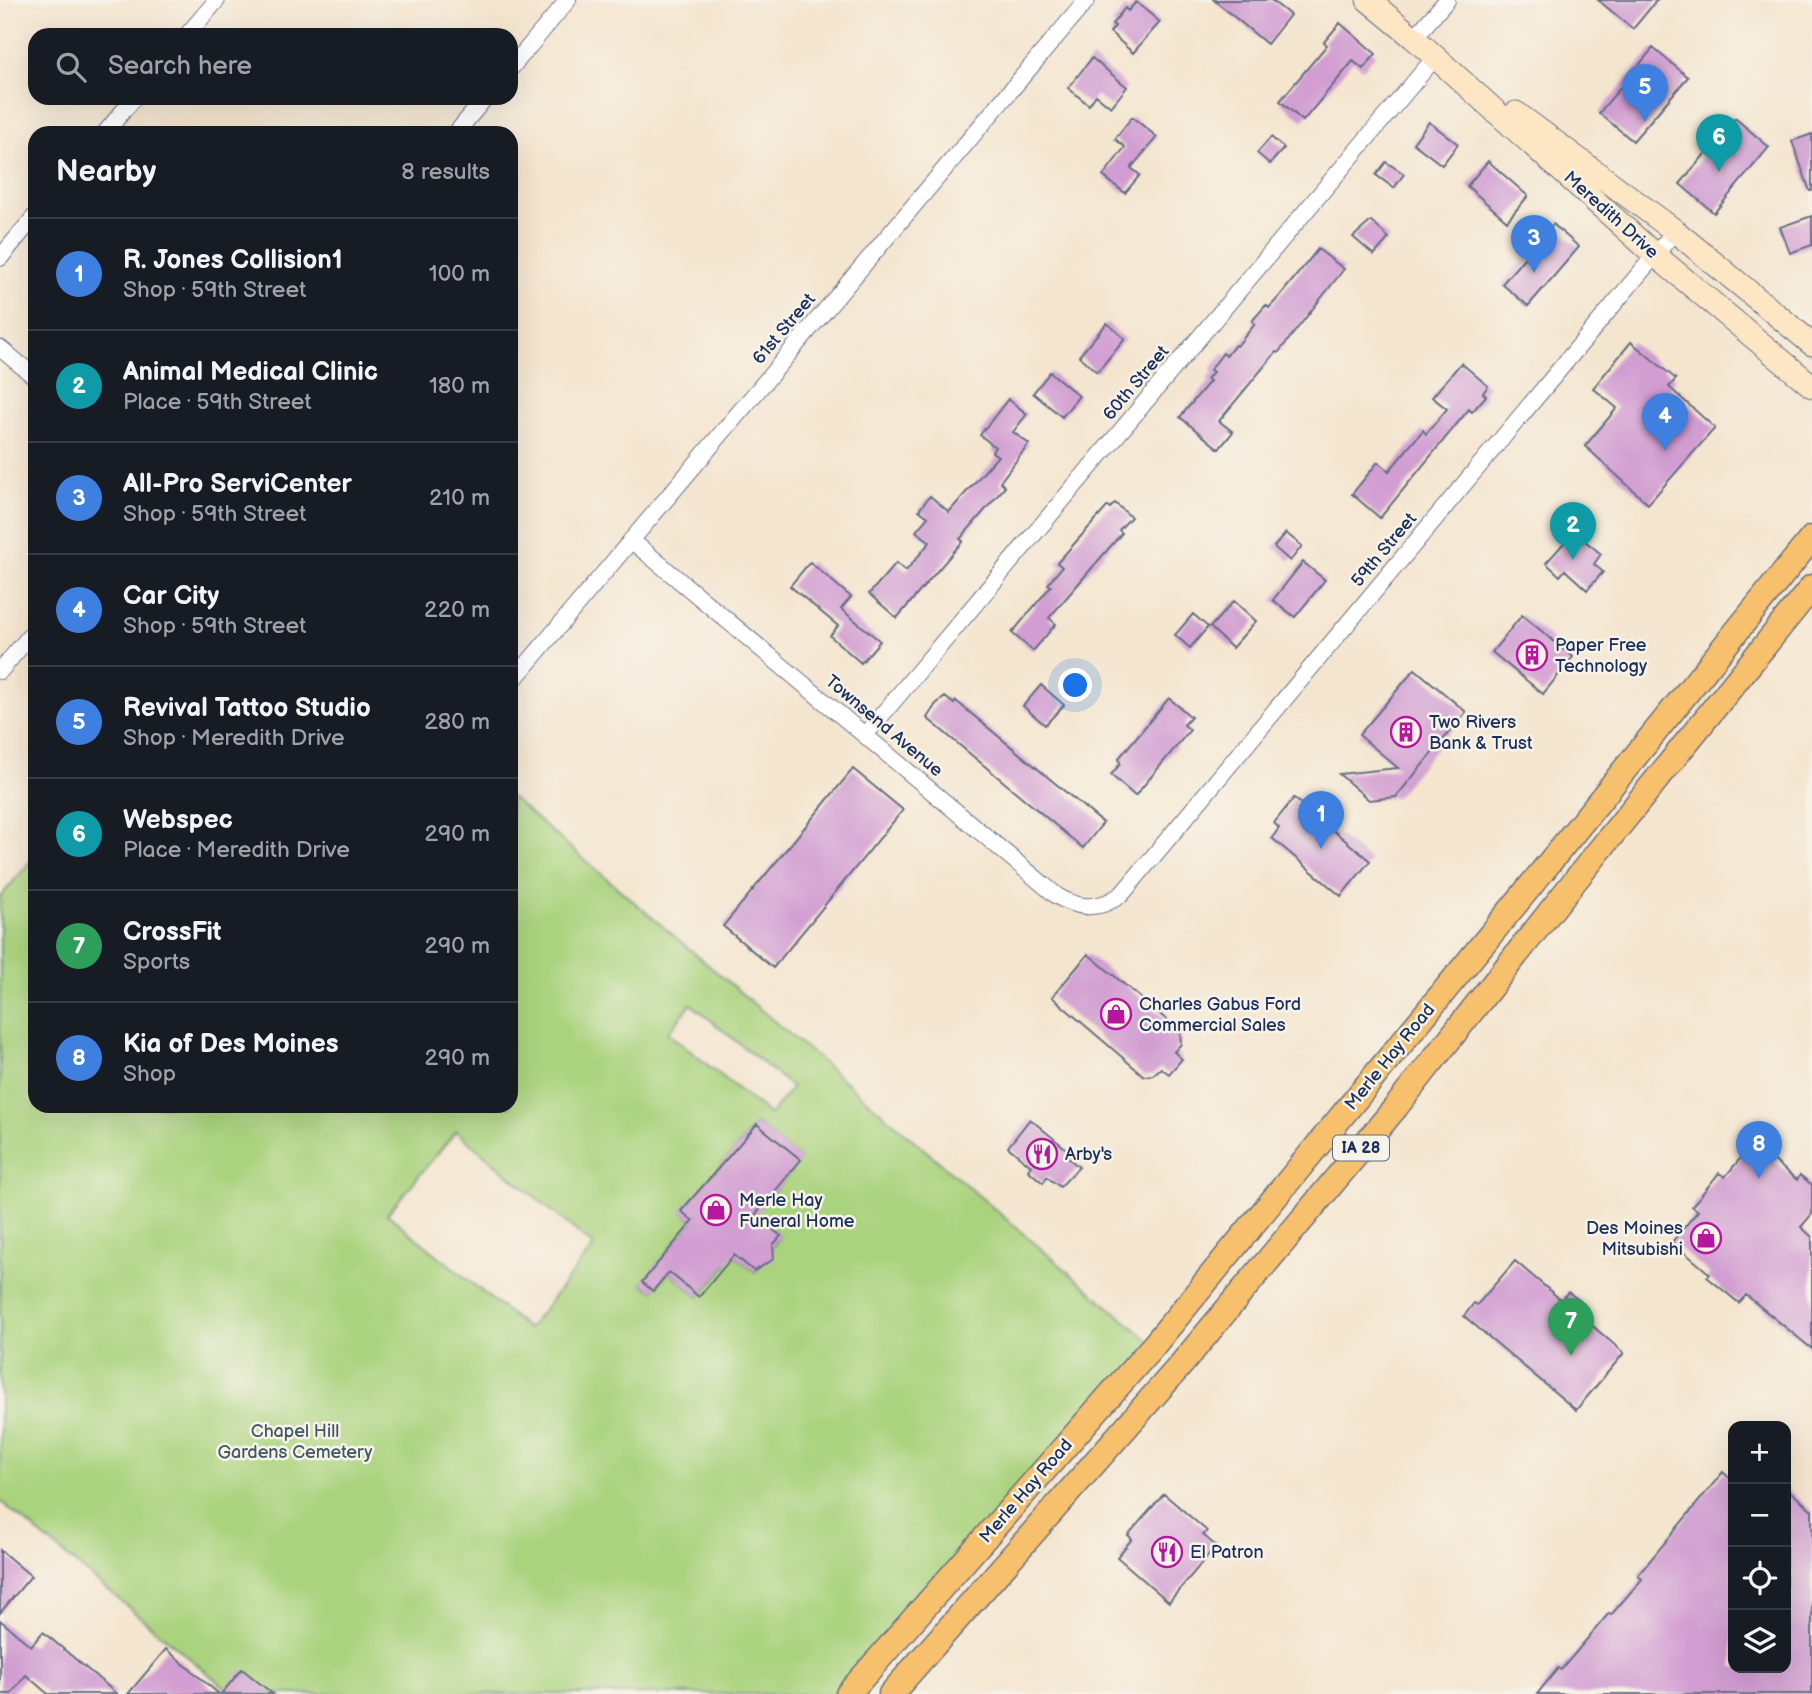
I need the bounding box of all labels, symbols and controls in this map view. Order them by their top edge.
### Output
search box [28,28,518,105]
icon: search [52,48,90,86]
text: Search here [108,51,252,82]
pin: 5 [1622,64,1668,122]
pin: 6 [1696,114,1742,172]
text: Nearby [56,154,156,190]
text: 8 results [401,158,490,186]
street label: Meredith Drive [1559,167,1663,263]
pin: 3 [1511,215,1557,273]
text: R. Jones Collision1 [123,245,343,276]
text: 1 [74,260,84,288]
text: 100 m [429,260,490,288]
text: Shop · 59th Street [123,276,306,304]
street label: 61st Street [748,289,820,369]
street label: 60th Street [1099,341,1174,425]
text: Animal Medical Clinic [123,357,378,388]
text: 2 [72,372,86,400]
text: 180 m [429,372,490,400]
text: Place · 59th Street [123,388,312,416]
pin: 4 [1642,393,1688,451]
text: All-Pro ServiCenter [123,469,352,500]
text: 3 [72,484,86,512]
text: 210 m [429,484,490,512]
text: Shop · 59th Street [123,500,306,528]
pin: 2 [1550,502,1596,560]
street label: 59th Street [1347,508,1421,591]
text: Car City [123,581,219,612]
text: 4 [72,596,86,624]
text: 220 m [424,596,490,624]
text: Shop · 59th Street [123,612,306,640]
place label: Paper Free Technology [1555,635,1648,677]
building icon: Paper Free Technology [1515,638,1549,672]
your location [1058,668,1092,702]
street label: Townsend Avenue [821,671,947,781]
text: Revival Tattoo Studio [123,693,371,724]
text: 5 [72,708,86,736]
text: 280 m [424,708,490,736]
place label: Two Rivers Bank & Trust [1429,712,1533,754]
building icon: Two Rivers Bank & Trust [1389,715,1423,749]
text: Shop · Meredith Drive [123,724,345,752]
pin: 1 [1298,791,1344,849]
text: Webspec [123,805,233,836]
text: 6 [72,820,86,848]
text: 290 m [424,820,490,848]
text: Place · Meredith Drive [123,836,350,864]
text: CrossFit [123,917,222,948]
text: 7 [73,932,85,960]
text: 290 m [424,932,490,960]
text: Sports [123,948,190,976]
place label: Charles Gabus Ford Commercial Sales [1139,994,1301,1036]
shop icon: Charles Gabus Ford Commercial Sales [1099,997,1133,1031]
street label: Merle Hay Road [1341,1000,1439,1114]
text: Kia of Des Moines [123,1029,338,1060]
text: 8 [72,1044,86,1072]
text: 290 m [424,1044,490,1072]
text: Shop [123,1060,176,1088]
pin: 8 [1736,1121,1782,1179]
road number: IA 28 [1333,1136,1389,1160]
restaurant icon: Arby's [1025,1137,1059,1171]
place label: Arby's [1065,1144,1112,1165]
place label: Merle Hay Funeral Home [739,1190,855,1232]
shop icon: Merle Hay Funeral Home [699,1193,733,1227]
place label: Des Moines Mitsubishi [1586,1218,1683,1260]
shop icon: Des Moines Mitsubishi [1689,1221,1723,1255]
pin: 7 [1548,1298,1594,1356]
park label: Chapel Hill Gardens Cemetery [218,1421,373,1463]
map controls [1728,1421,1791,1673]
button: + [1728,1421,1791,1484]
street label: Merle Hay Road [975,1435,1077,1547]
button: − [1728,1484,1791,1547]
restaurant icon: El Patron [1150,1535,1184,1569]
place label: El Patron [1190,1542,1264,1563]
button: locate [1728,1547,1791,1610]
button: layers [1728,1610,1791,1673]

